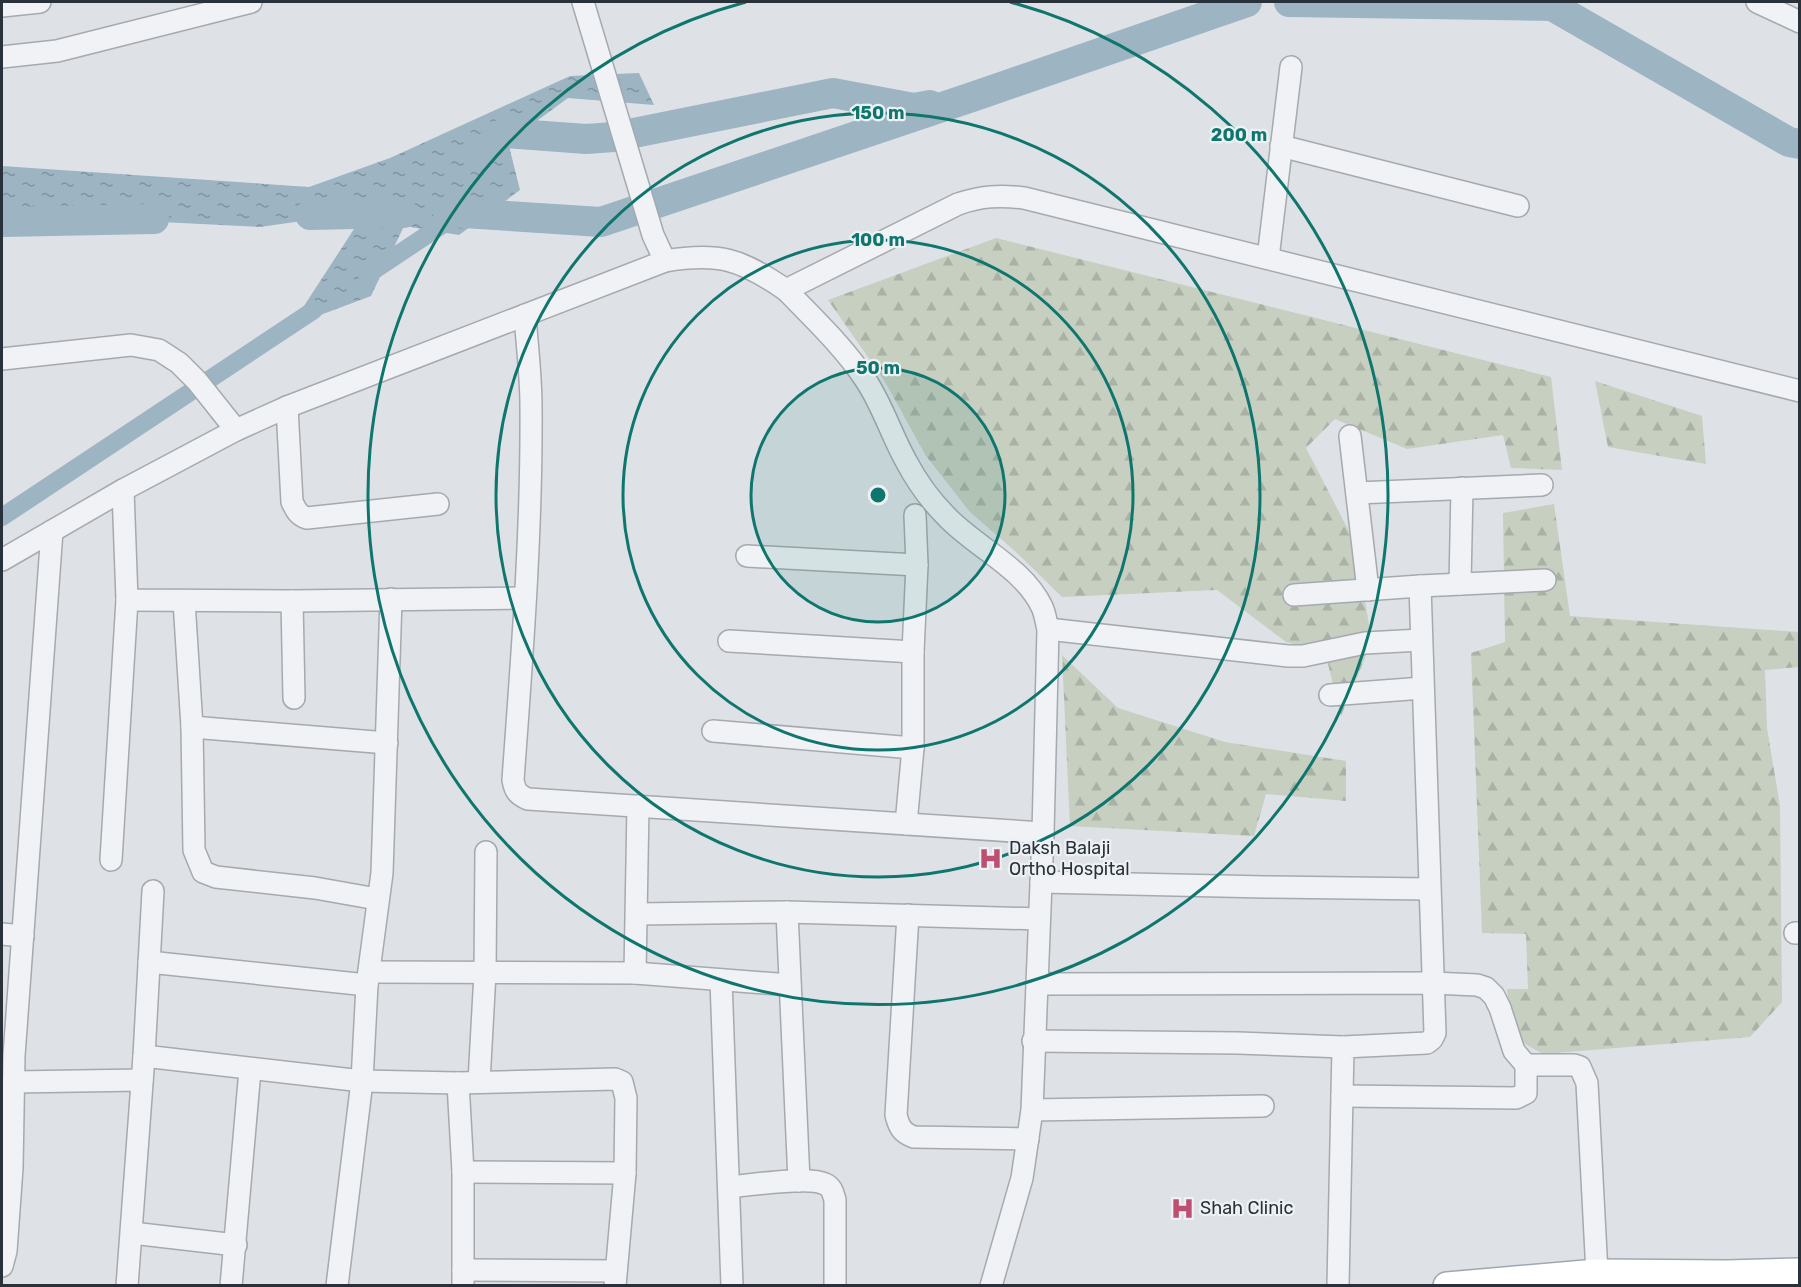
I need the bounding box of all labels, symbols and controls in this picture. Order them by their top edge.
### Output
text: 150 m [851,102,905,124]
text: 200 m [1211,124,1267,146]
text: 100 m [851,229,905,251]
text: 50 m [856,357,900,379]
centre of rings [868,485,888,505]
place label: Daksh Balaji Ortho Hospital [1009,837,1130,880]
hospital icon: Daksh Balaji Ortho Hospital [978,845,1004,871]
hospital icon: Shah Clinic [1169,1195,1195,1221]
place label: Shah Clinic [1200,1197,1293,1219]

